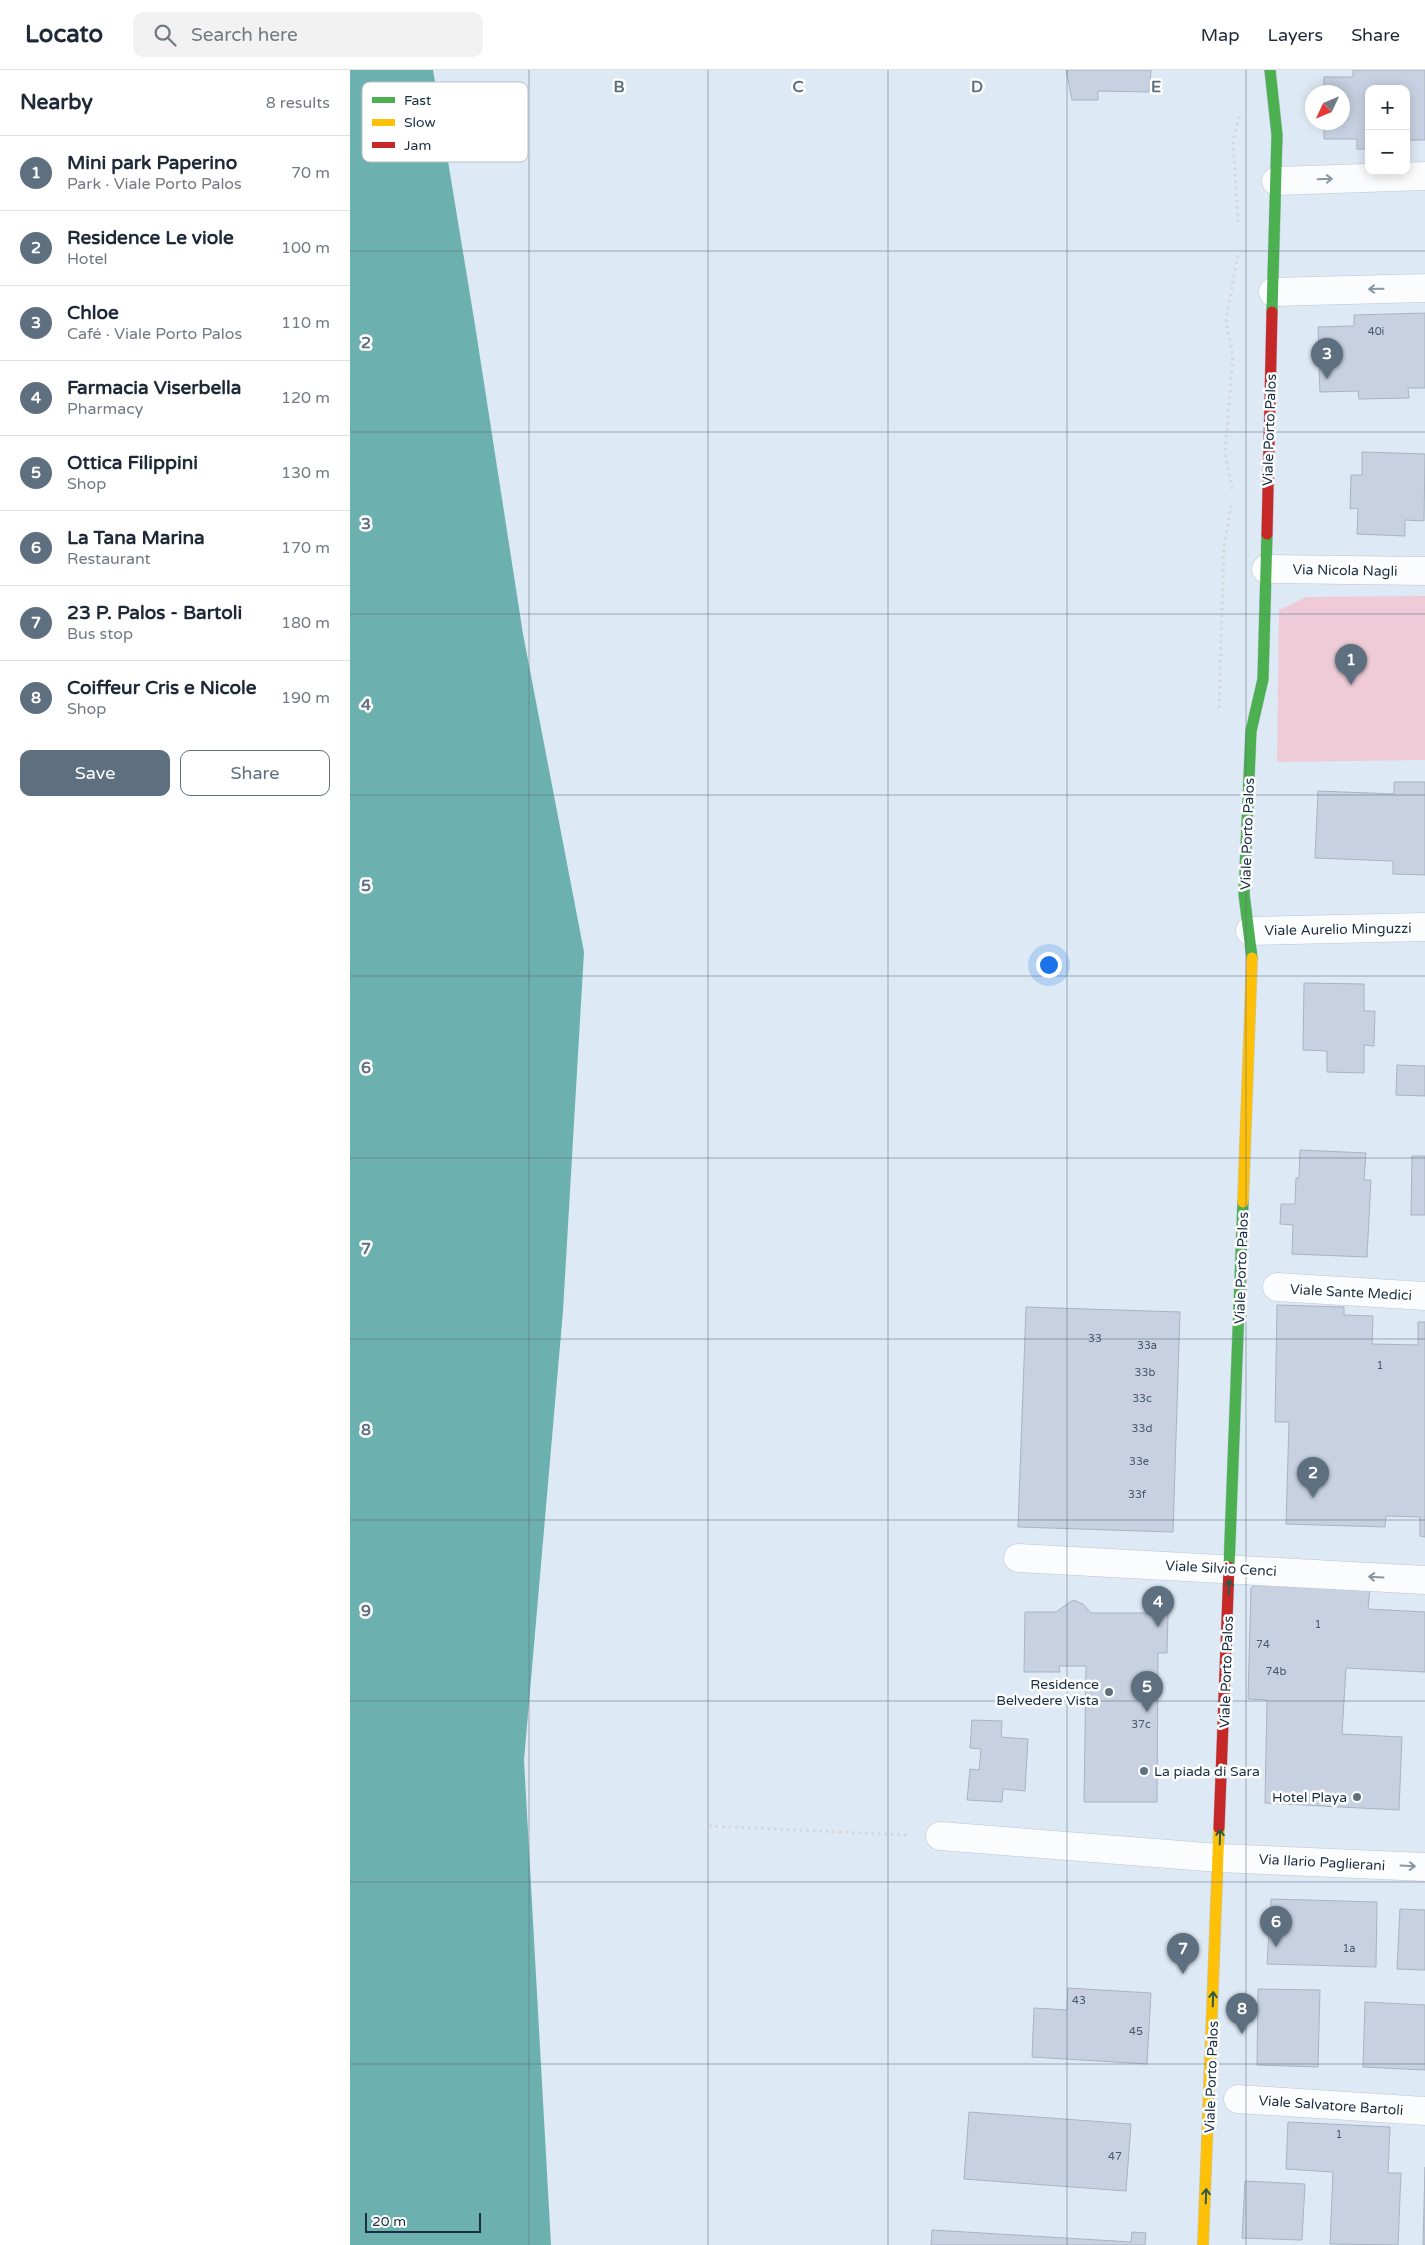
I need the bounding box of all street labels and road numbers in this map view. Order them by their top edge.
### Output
street label: Viale Porto Palos [1259,373,1280,486]
street label: Via Nicola Nagli [1292,561,1398,580]
street label: Viale Porto Palos [1237,777,1258,890]
street label: Viale Aurelio Minguzzi [1264,920,1412,939]
street label: Viale Porto Palos [1231,1211,1252,1324]
street label: Viale Sante Medici [1290,1281,1412,1304]
street label: Viale Silvio Cenci [1165,1557,1277,1580]
street label: Viale Porto Palos [1216,1615,1237,1728]
street label: Via Ilario Paglierani [1258,1851,1386,1874]
street label: Viale Porto Palos [1201,2020,1222,2133]
street label: Viale Salvatore Bartoli [1258,2092,1404,2119]

